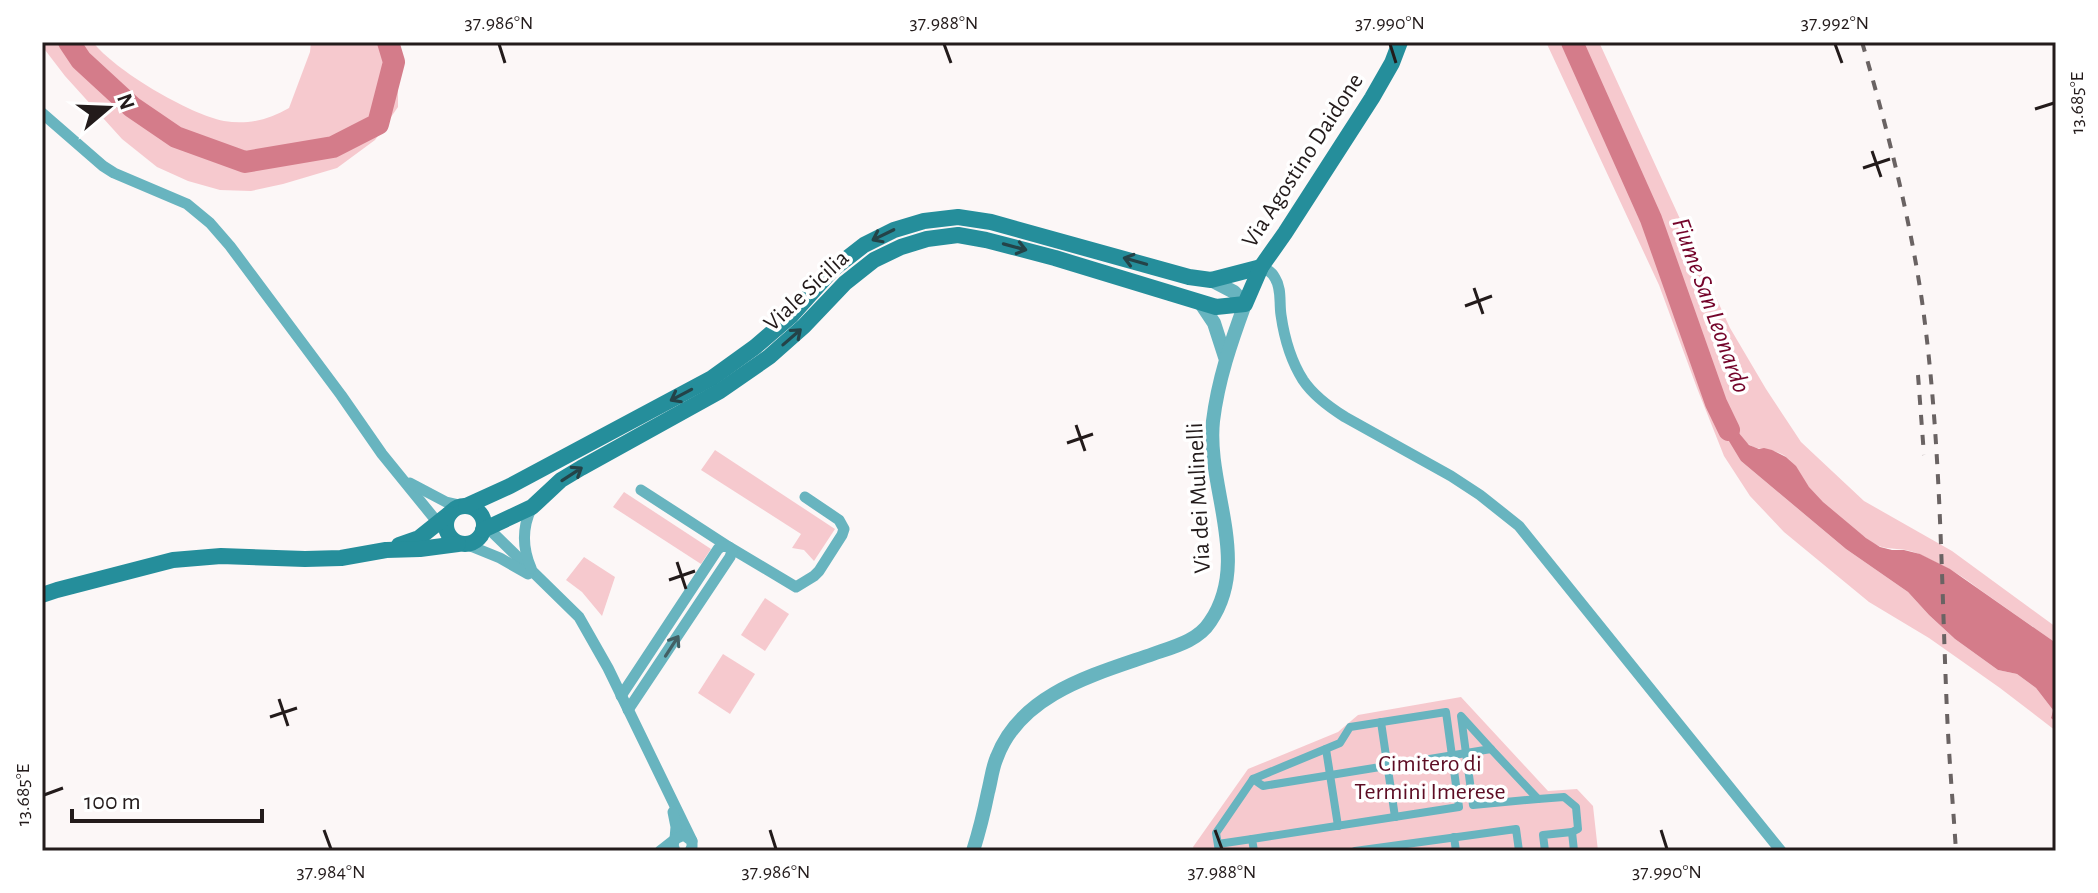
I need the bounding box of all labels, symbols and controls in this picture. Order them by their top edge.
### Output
text: 37.986°N [465,13,533,33]
text: 37.988°N [909,13,979,33]
text: 37.990°N [1355,13,1425,33]
text: 37.992°N [1801,13,1869,33]
north arrow [68,68,148,148]
street label: Via Agostino Daidone [1238,69,1368,252]
text: 13.685°E [2067,71,2087,134]
text: N [113,91,139,113]
water label: Fiume San Leonardo [1667,214,1755,396]
one-way arrow [872,228,896,244]
one-way arrow [1002,241,1028,256]
street label: Viale Sicilia [760,246,854,336]
one-way arrow [1122,253,1148,268]
one-way arrow [781,328,802,346]
one-way arrow [669,387,693,403]
street label: Via dei Mulinelli [1183,422,1215,574]
one-way arrow [560,465,582,482]
one-way arrow [664,635,680,657]
park label: Cimitero di Termini Imerese [1354,752,1506,804]
text: 13.685°E [13,763,33,826]
scale bar [72,773,262,823]
text: 100 m [84,790,141,814]
text: 37.984°N [296,862,366,882]
text: 37.986°N [742,862,810,882]
text: 37.988°N [1187,862,1257,882]
text: 37.990°N [1632,862,1702,882]

